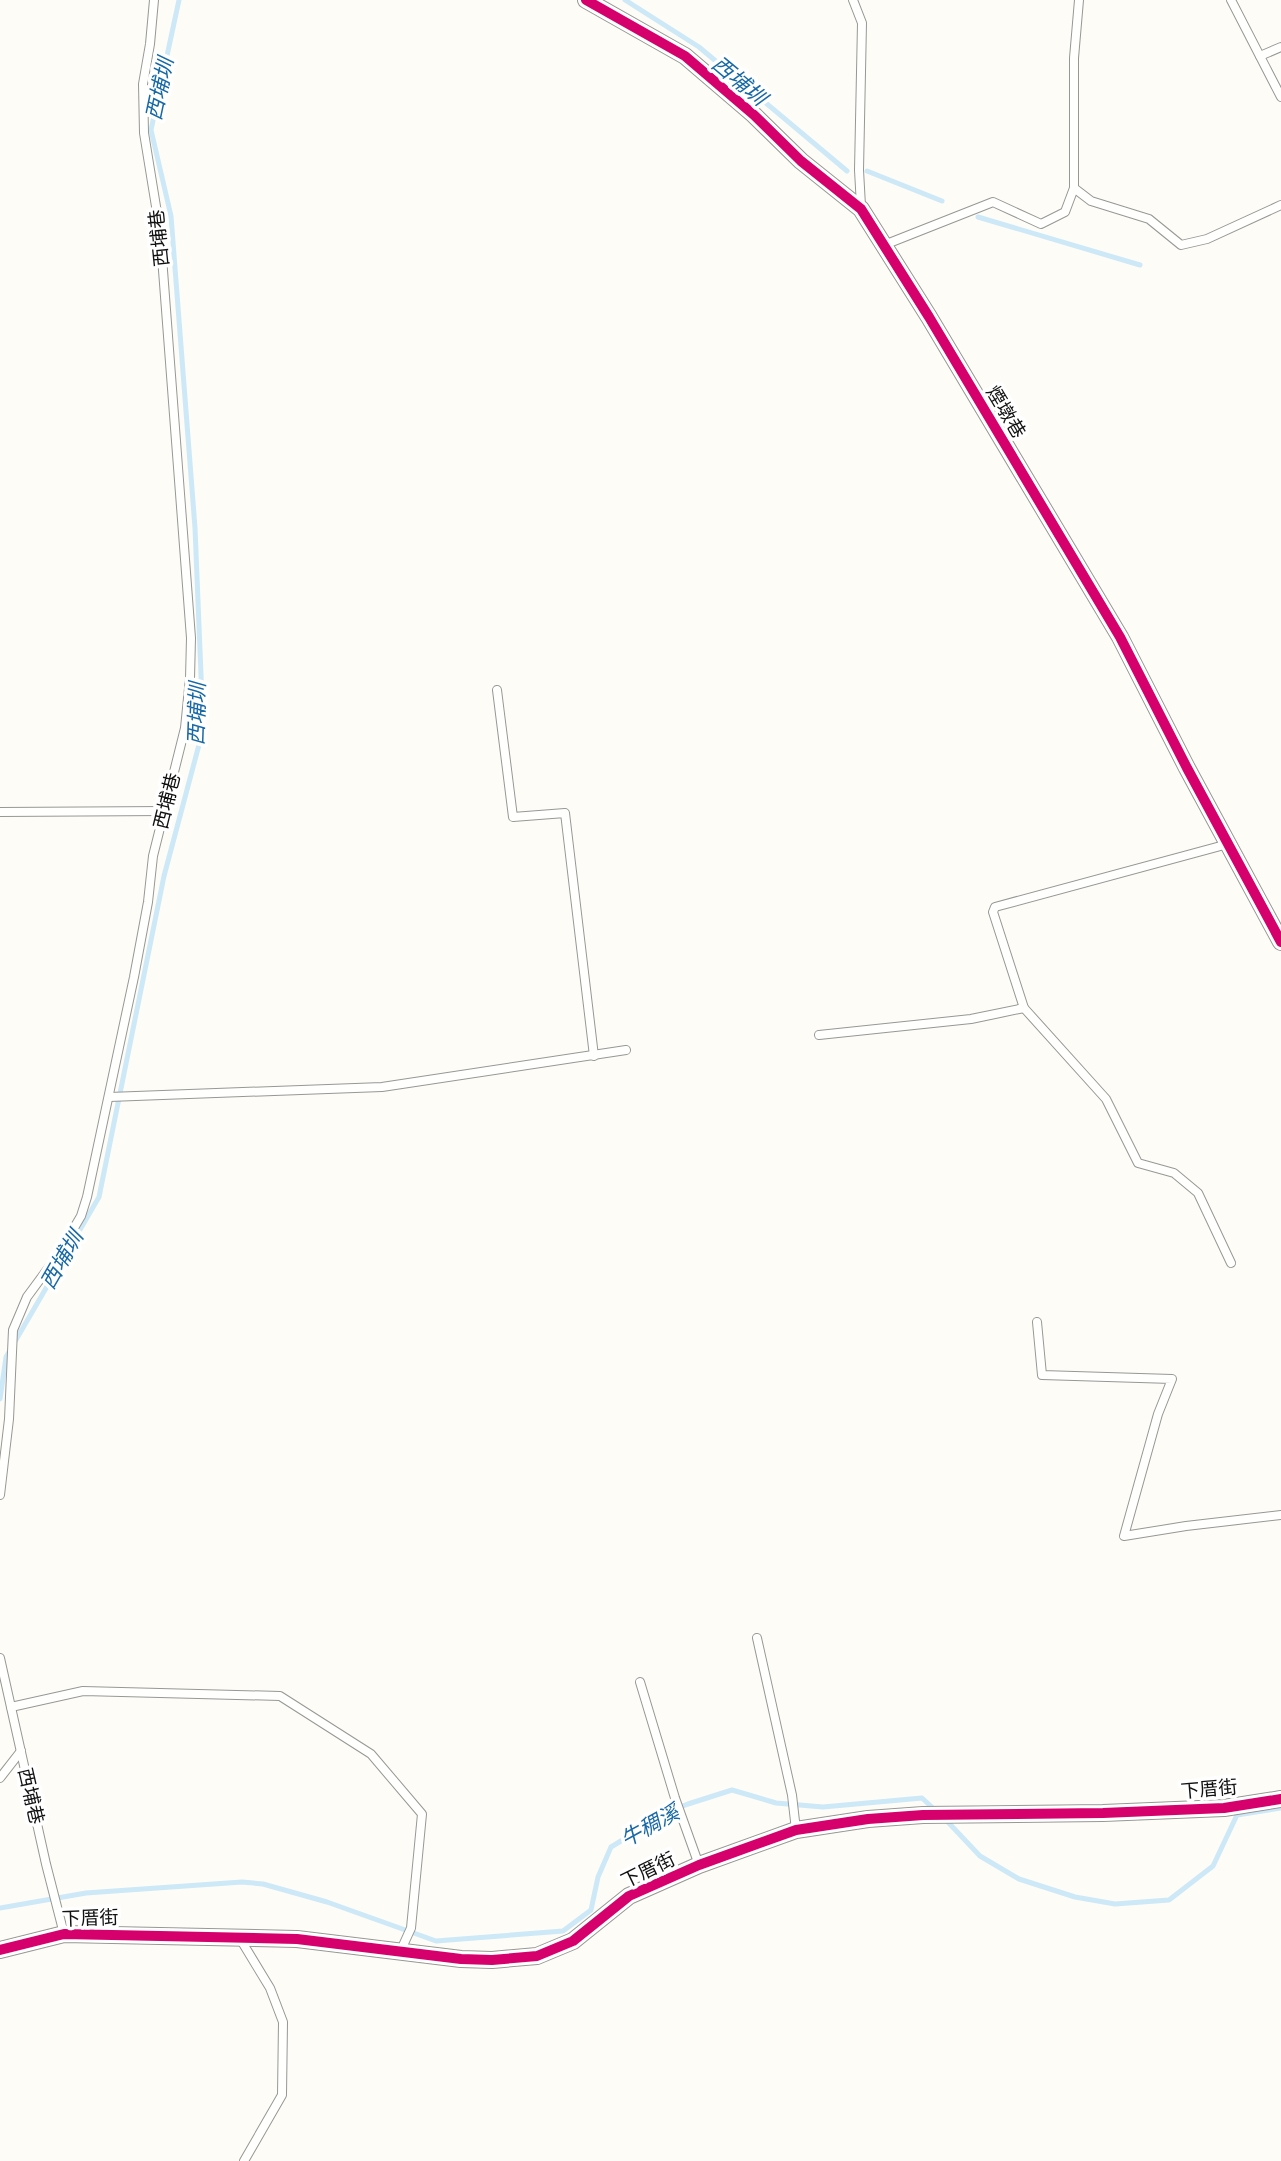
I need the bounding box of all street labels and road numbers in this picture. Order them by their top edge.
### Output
street label: 西埔巷 [145,208,173,268]
street label: 煙墩巷 [981,382,1031,442]
street label: 西埔巷 [149,771,185,831]
street label: 西埔巷 [13,1766,49,1826]
street label: 下厝街 [1180,1775,1238,1803]
street label: 下厝街 [617,1847,679,1893]
street label: 下厝街 [61,1906,119,1930]

